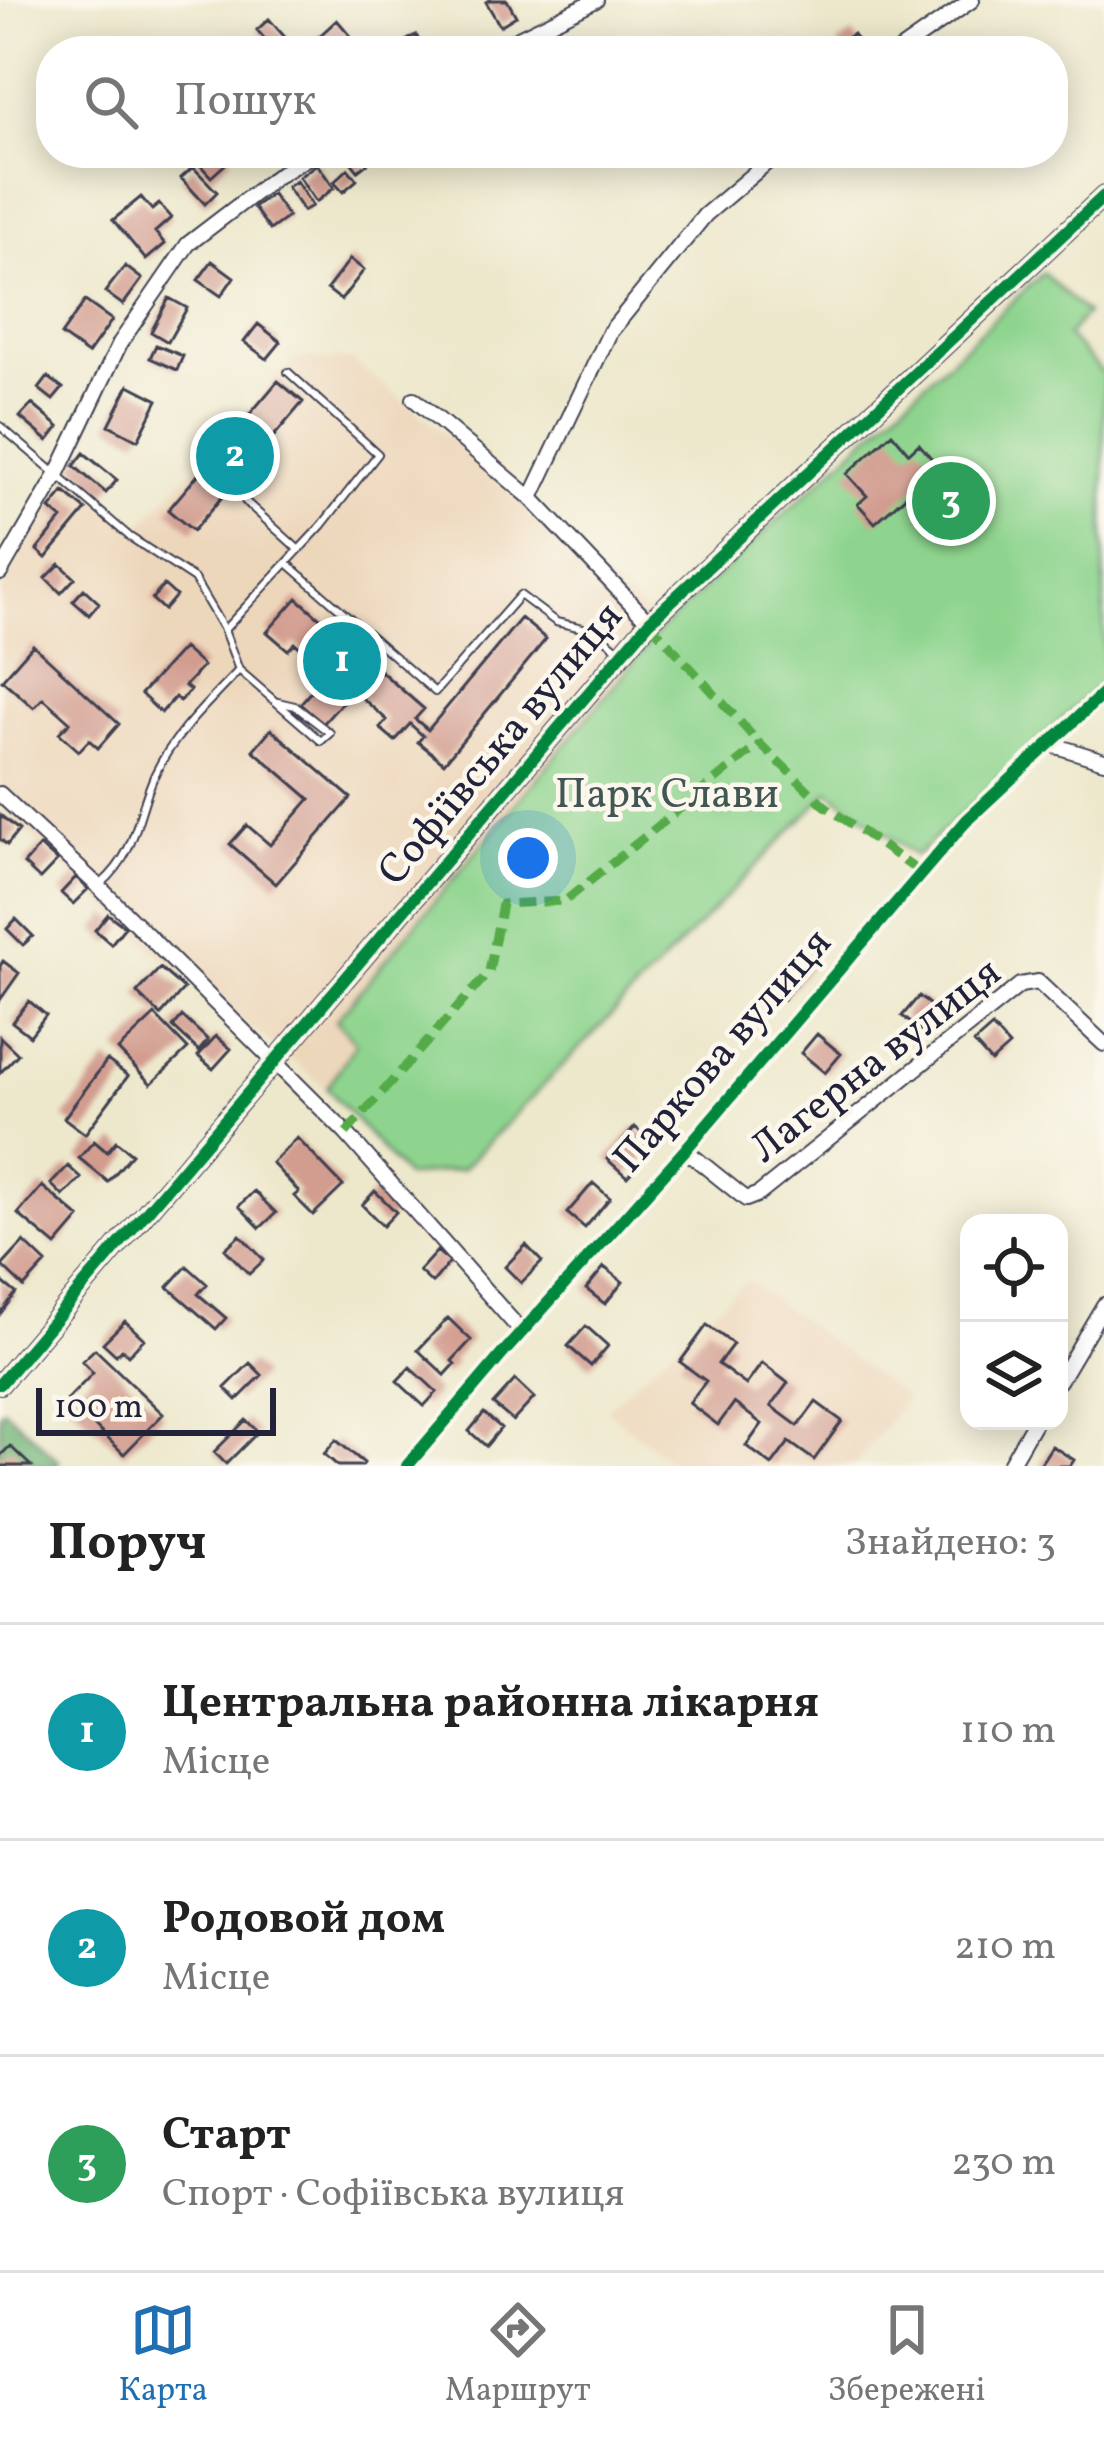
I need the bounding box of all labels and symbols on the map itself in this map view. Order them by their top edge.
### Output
pin: 2 [196,411,274,501]
pin: 3 [912,456,990,546]
street label: Софіївська вулиця [366,590,638,900]
pin: 1 [303,616,381,706]
park label: Парк Слави [555,767,779,826]
your location [498,828,558,888]
street label: Паркова вулиця [601,917,847,1187]
street label: Лагерна вулиця [739,945,1015,1179]
scale bar [36,1382,276,1435]

